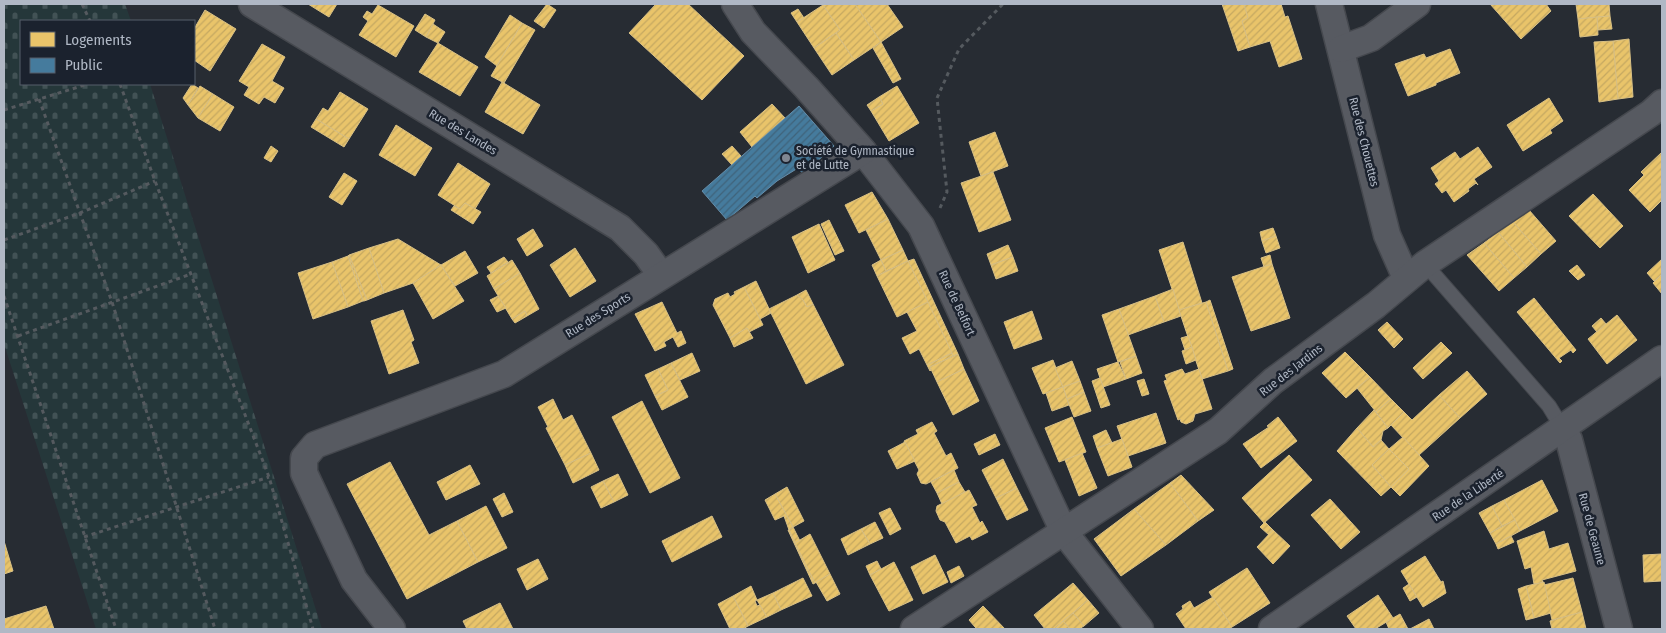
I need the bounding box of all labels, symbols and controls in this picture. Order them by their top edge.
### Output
legend [20,20,195,85]
text: Logements [65,31,132,49]
text: Public [65,56,103,74]
street label: Rue des Chouettes [1346,96,1382,188]
street label: Rue des Landes [426,106,500,158]
place label: Société de Gymnastique et de Lutte [796,144,914,172]
marker: Société de Gymnastique et de Lutte [780,152,792,164]
street label: Rue de Belfort [936,268,978,338]
street label: Rue des Sports [563,290,633,340]
street label: Rue des Jardins [1257,341,1325,399]
street label: Rue de la Liberté [1430,466,1506,524]
street label: Rue de Geaune [1576,492,1608,567]

